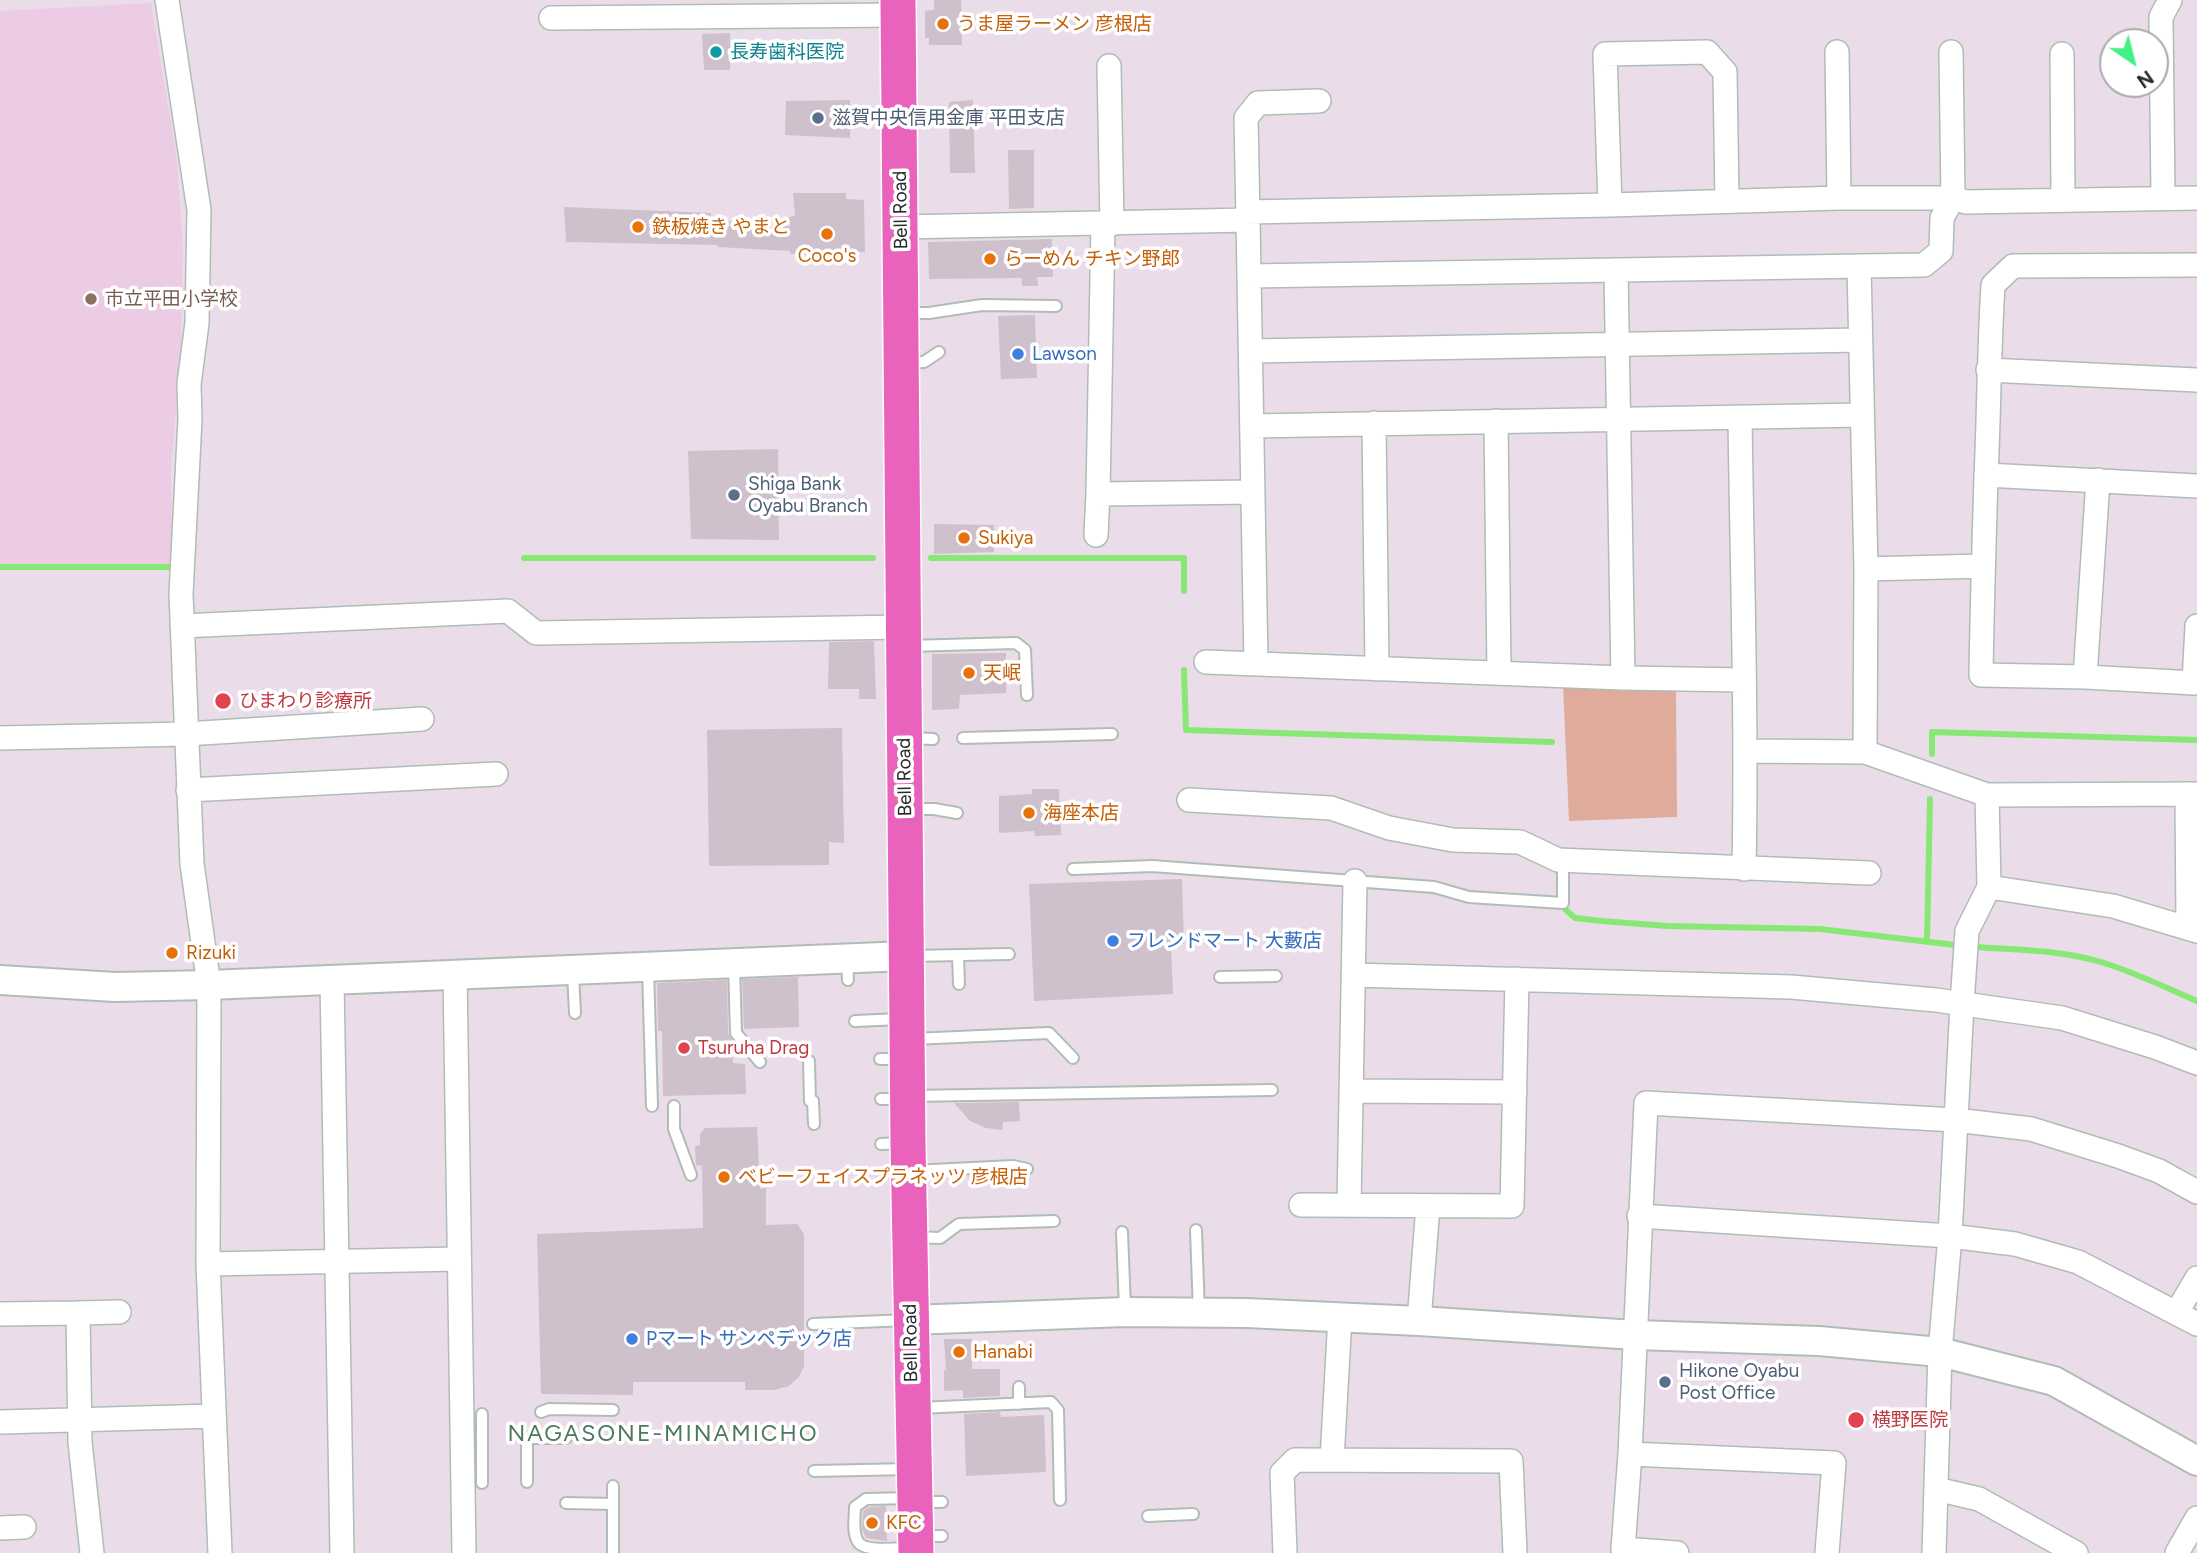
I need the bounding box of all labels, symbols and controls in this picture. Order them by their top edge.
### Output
place label: うま屋ラーメン 彦根店 [957,13,1152,35]
marker: うま屋ラーメン 彦根店 [935,16,951,32]
north arrow [2099,28,2169,98]
place label: 長寿歯科医院 [730,41,844,63]
marker: 長寿歯科医院 [708,44,724,60]
text: N [2133,65,2158,93]
place label: 滋賀中央信用金庫 平田支店 [832,107,1065,129]
marker: 滋賀中央信用金庫 平田支店 [810,110,826,126]
street label: Bell Road [889,170,913,250]
place label: 鉄板焼き やまと [652,216,790,238]
marker: 鉄板焼き やまと [630,219,646,235]
marker: Coco's [819,226,835,242]
place label: Coco's [798,245,856,267]
place label: らーめん チキン野郎 [1004,248,1180,270]
marker: らーめん チキン野郎 [982,251,998,267]
place label: 市立平田小学校 [105,288,238,310]
marker: 市立平田小学校 [83,291,99,307]
place label: Lawson [1032,343,1097,365]
marker: Lawson [1010,346,1026,362]
place label: Shiga Bank Oyabu Branch [748,473,868,517]
marker: Shiga Bank Oyabu Branch [726,487,742,503]
place label: Sukiya [978,527,1033,549]
marker: Sukiya [956,530,972,546]
place label: 天岷 [983,662,1021,684]
marker: 天岷 [961,665,977,681]
place label: ひまわり診療所 [239,690,372,712]
marker: ひまわり診療所 [213,691,233,711]
street label: Bell Road [893,737,917,817]
place label: 海座本店 [1043,802,1119,824]
marker: 海座本店 [1021,805,1037,821]
place label: フレンドマート 大藪店 [1127,930,1322,952]
marker: フレンドマート 大藪店 [1105,933,1121,949]
place label: Rizuki [186,942,236,964]
marker: Rizuki [164,945,180,961]
place label: Tsuruha Drag [698,1037,809,1059]
marker: Tsuruha Drag [676,1040,692,1056]
place label: ベビーフェイスプラネッツ 彦根店 [738,1166,1028,1188]
marker: ベビーフェイスプラネッツ 彦根店 [716,1169,732,1185]
street label: Bell Road [899,1303,923,1383]
place label: Pマート サンペデック店 [646,1328,852,1350]
marker: Pマート サンペデック店 [624,1331,640,1347]
place label: Hanabi [973,1341,1033,1363]
marker: Hanabi [951,1344,967,1360]
place label: Hikone Oyabu Post Office [1679,1360,1799,1404]
marker: Hikone Oyabu Post Office [1657,1374,1673,1390]
place label: 横野医院 [1872,1409,1948,1431]
marker: 横野医院 [1846,1410,1866,1430]
district label: NAGASONE-MINAMICHO [510,1420,816,1448]
place label: KFC [886,1512,922,1534]
marker: KFC [864,1515,880,1531]

